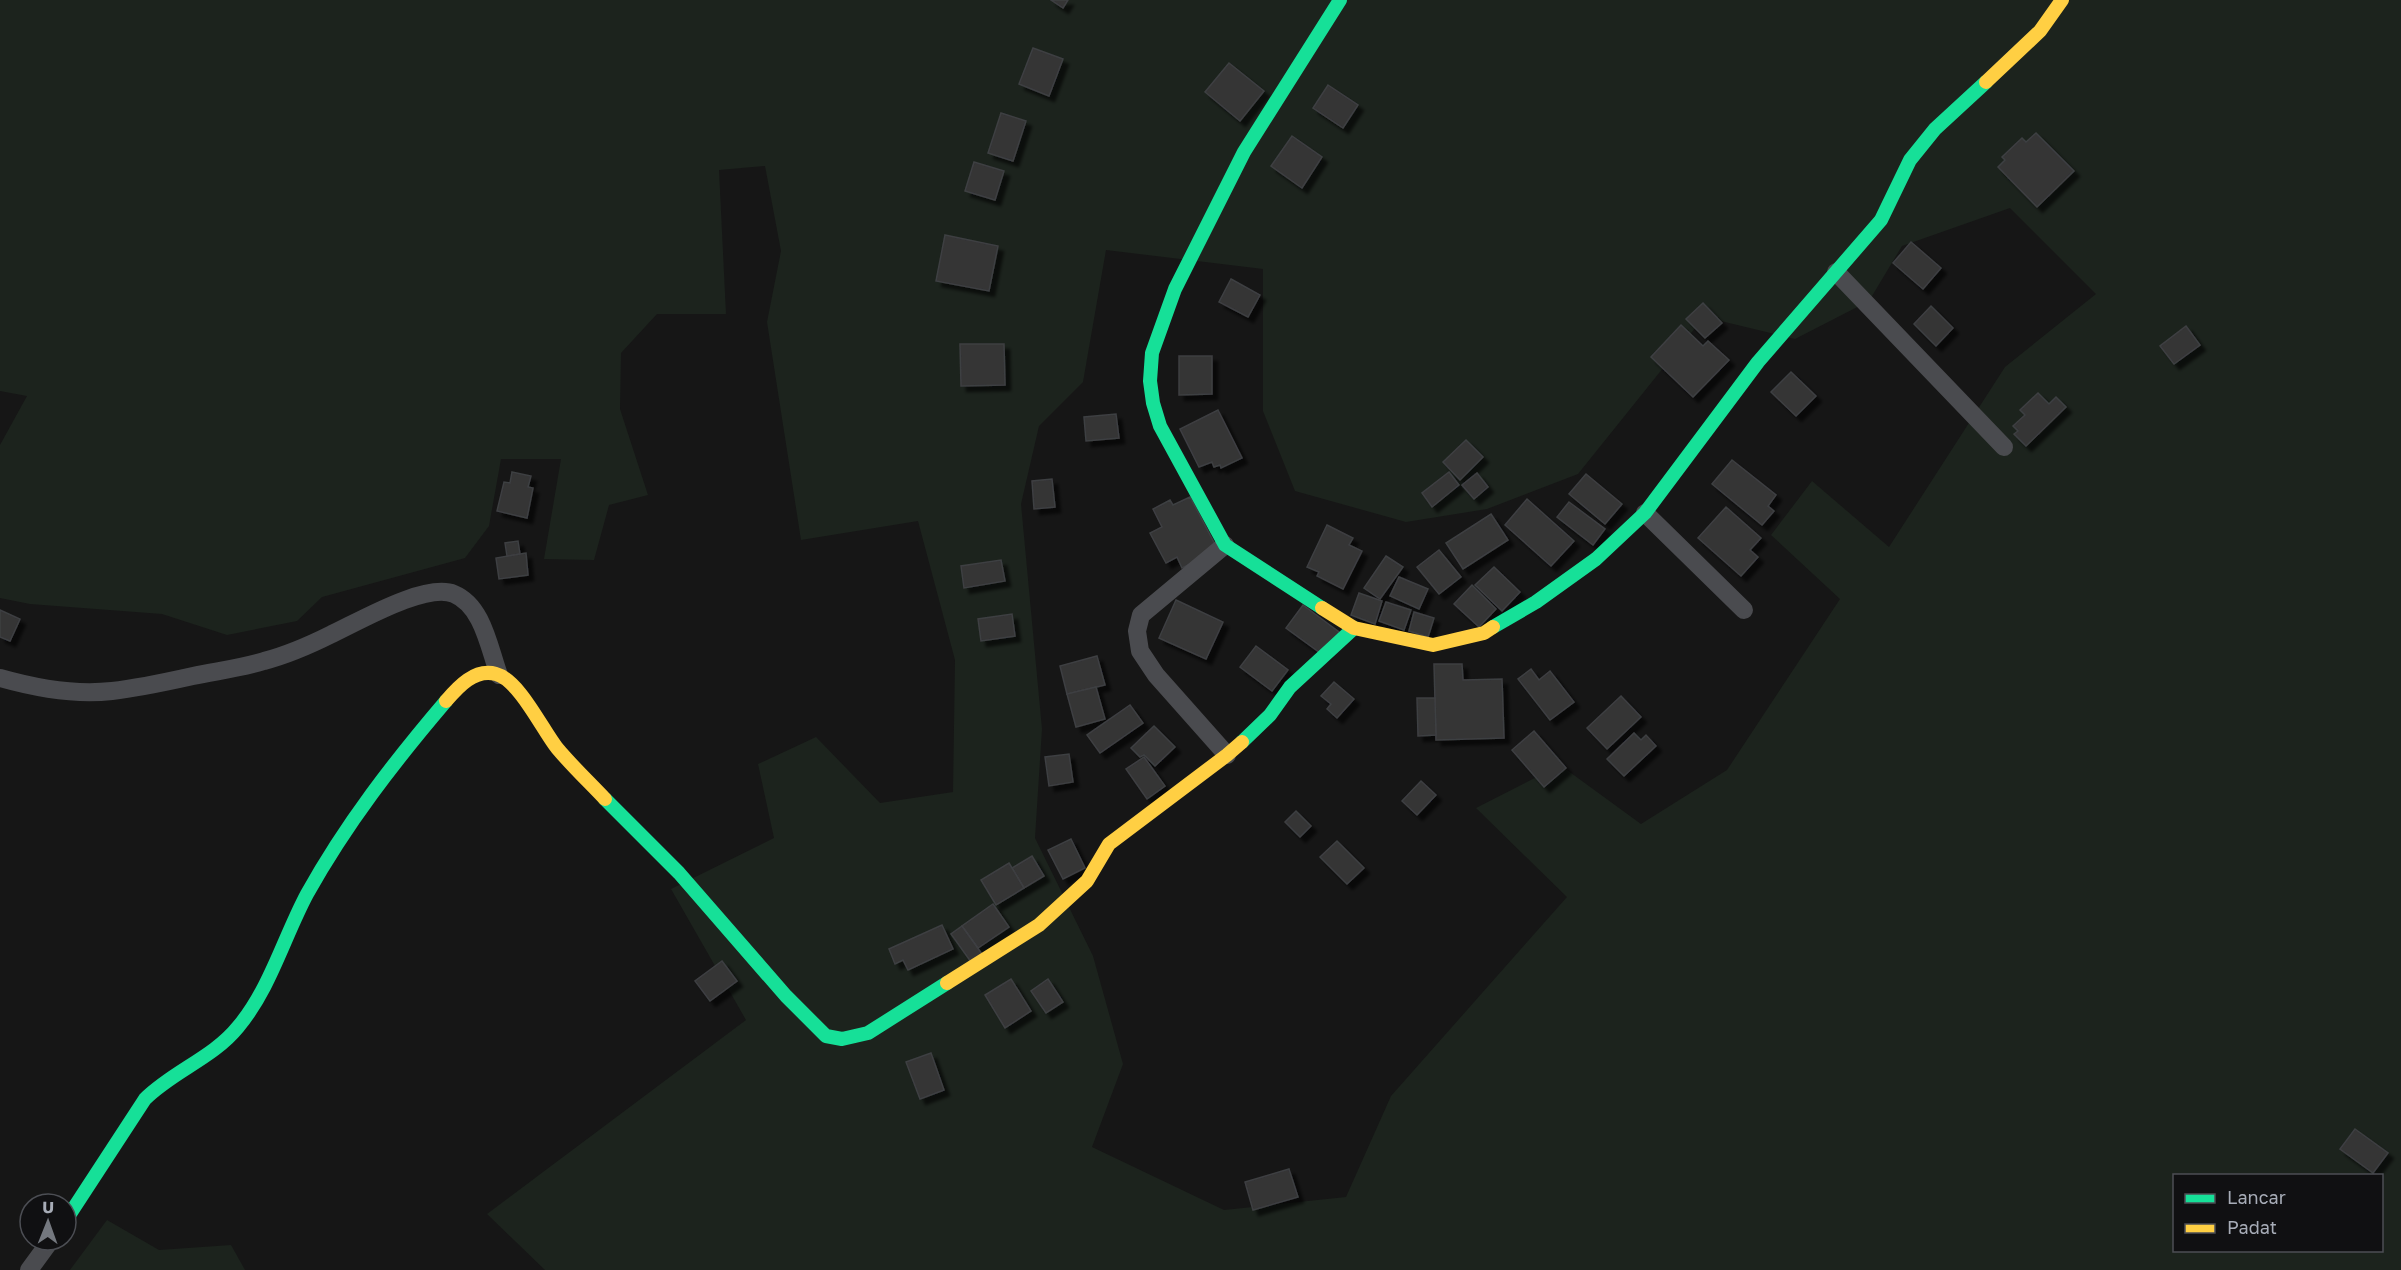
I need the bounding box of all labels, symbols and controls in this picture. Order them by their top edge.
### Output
legend [2173,1174,2383,1252]
text: Lancar [2227,1186,2286,1208]
north arrow [18,1192,78,1252]
text: U [42,1197,54,1217]
text: Padat [2227,1216,2277,1238]

